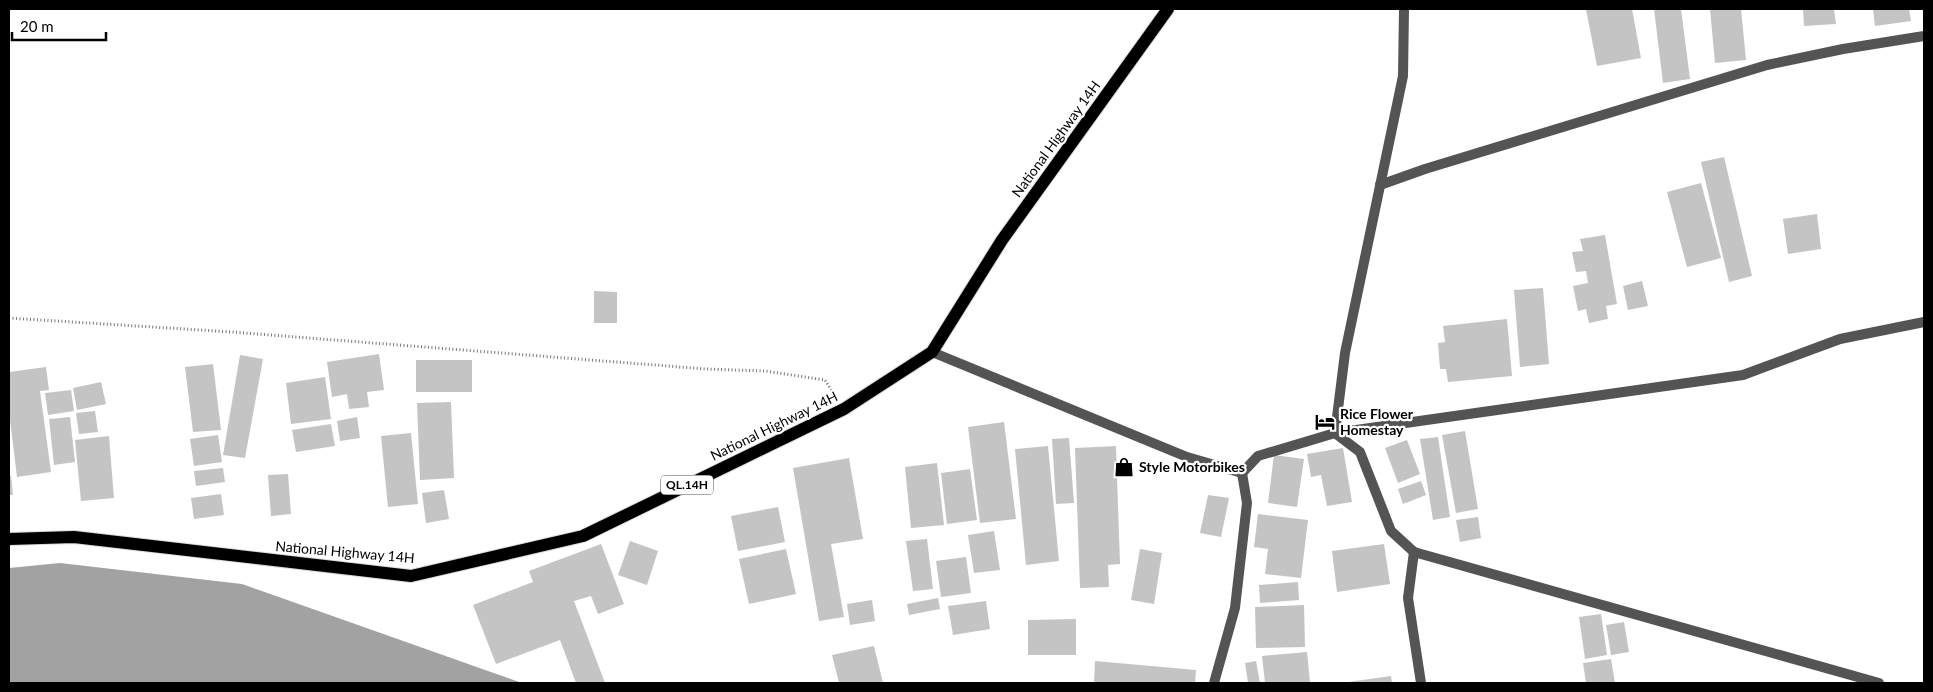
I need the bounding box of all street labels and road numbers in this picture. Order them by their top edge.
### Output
street label: National Highway 14H [1008,77,1104,200]
street label: National Highway 14H [707,387,840,464]
road number: QL.14H [661,476,713,494]
street label: National Highway 14H [275,537,415,566]

